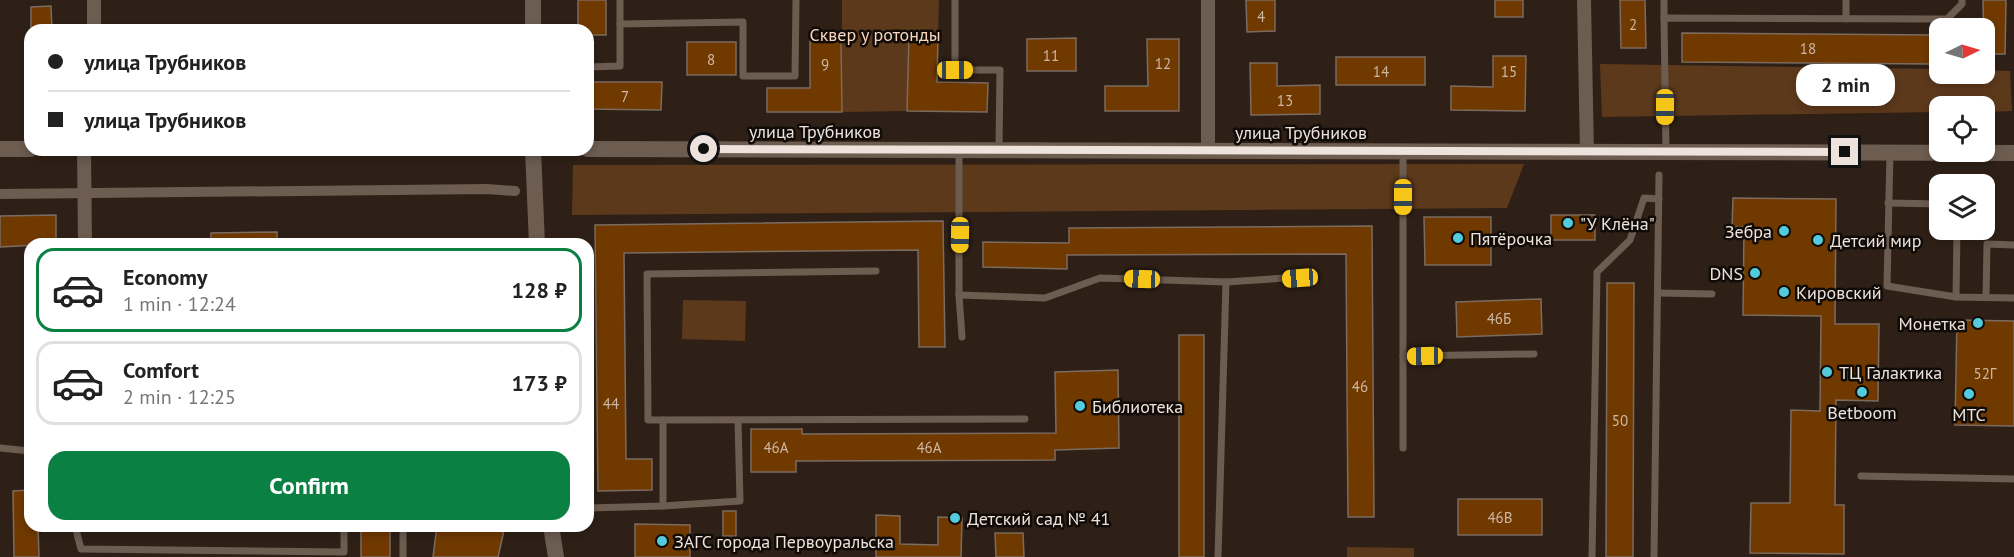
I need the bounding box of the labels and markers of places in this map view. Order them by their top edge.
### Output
place label: "У Клёна" [1580,212,1655,235]
marker: "У Клёна" [1561,216,1575,230]
place label: Зебра [1725,220,1772,243]
marker: Зебра [1777,224,1791,238]
place label: Пятёрочка [1470,227,1552,250]
place label: Детсий мир [1830,229,1921,252]
marker: Пятёрочка [1451,231,1465,245]
marker: Детсий мир [1811,233,1825,247]
place label: DNS [1710,262,1743,285]
marker: DNS [1748,266,1762,280]
place label: Кировский [1796,281,1882,304]
marker: Кировский [1777,285,1791,299]
place label: Монетка [1899,312,1966,335]
marker: Монетка [1971,316,1985,330]
place label: ТЦ Галактика [1839,361,1942,384]
marker: ТЦ Галактика [1820,365,1834,379]
marker: Betboom [1855,385,1869,399]
marker: МТС [1962,387,1976,401]
place label: Библиотека [1092,395,1183,418]
marker: Библиотека [1073,399,1087,413]
place label: Betboom [1827,401,1897,424]
place label: МТС [1952,403,1986,426]
place label: Детский сад № 41 [967,507,1110,530]
marker: Детский сад № 41 [948,511,962,525]
place label: ЗАГС города Первоуральска [674,530,894,553]
marker: ЗАГС города Первоуральска [655,534,669,548]

